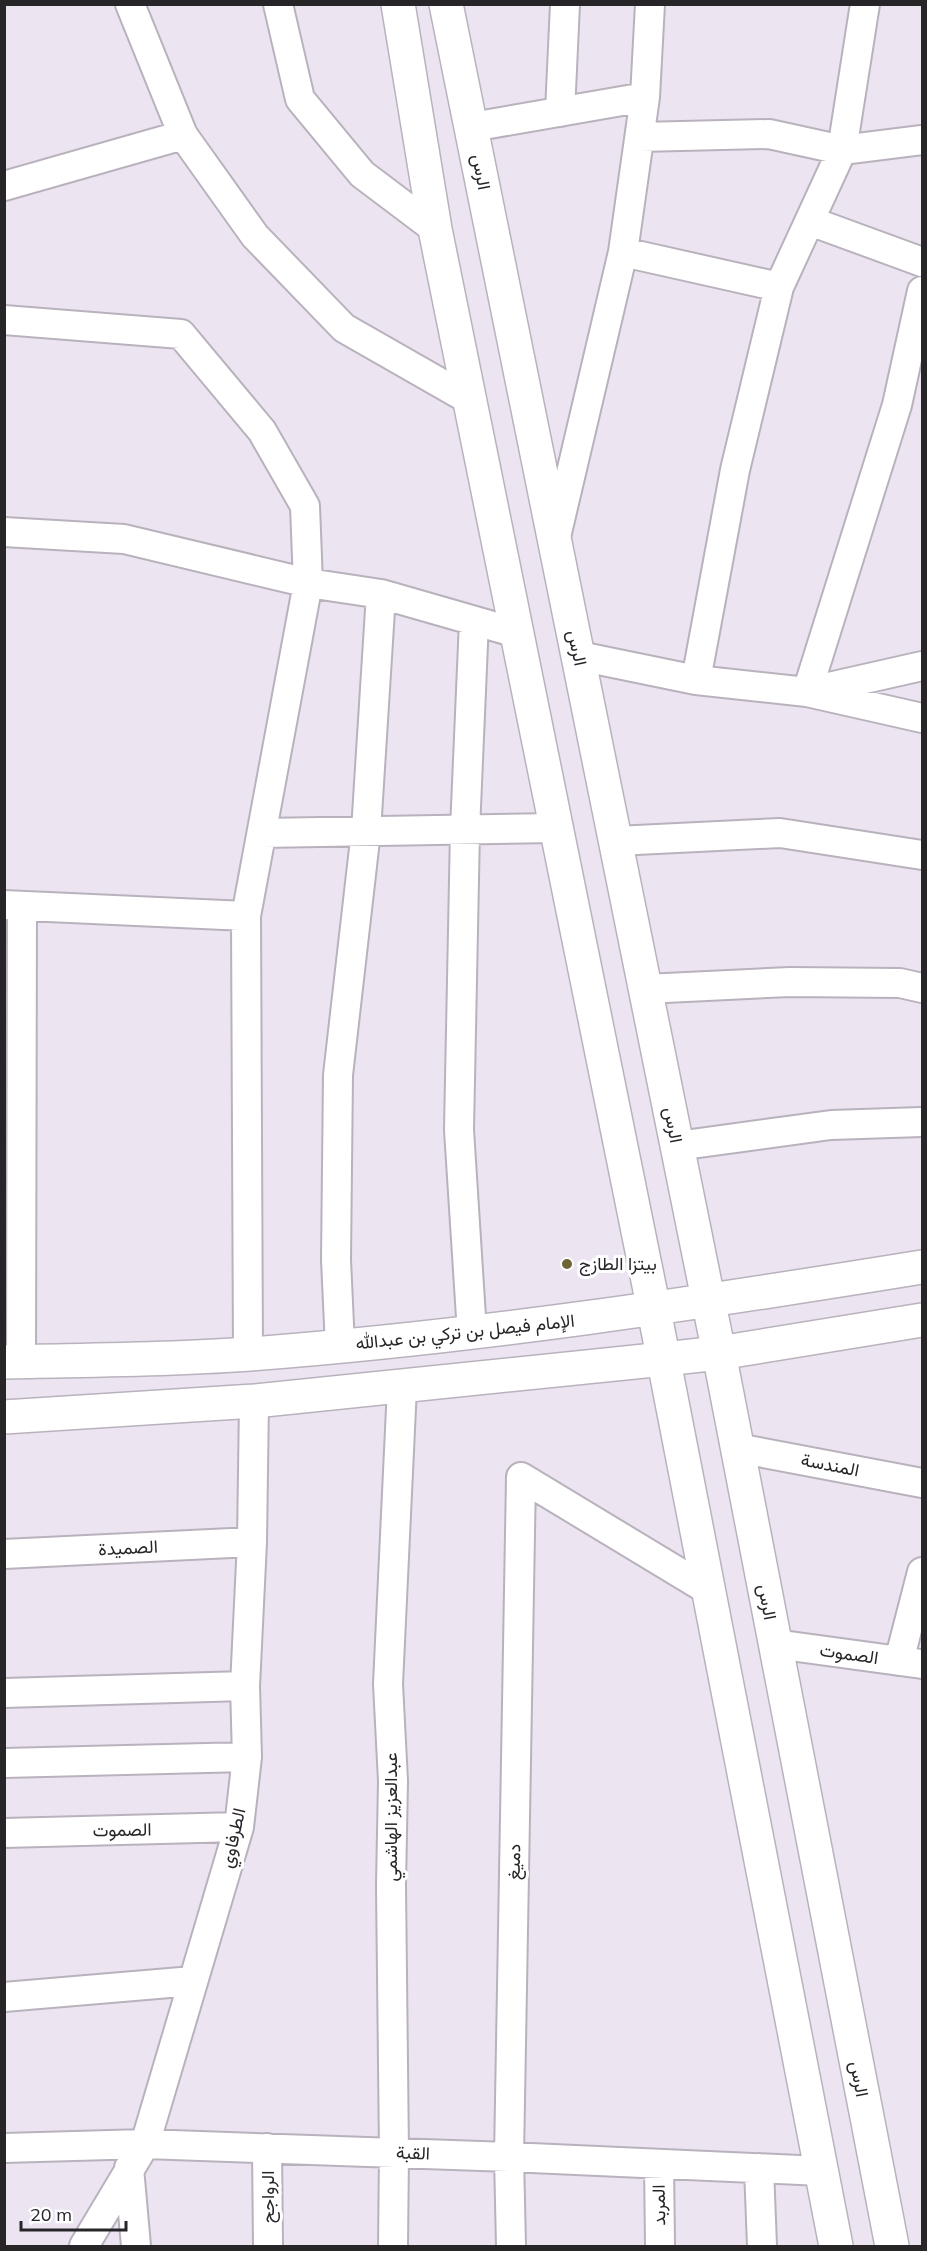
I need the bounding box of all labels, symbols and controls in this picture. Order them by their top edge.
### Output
street label: الرس [467,152,496,192]
street label: الرس [562,628,592,668]
street label: الرس [659,1105,688,1145]
place label: بيتزا الطازج [579,1252,657,1276]
marker: بيتزا الطازج [560,1257,574,1271]
street label: الإمام فيصل بن تركي بن عبدالله [354,1309,576,1358]
street label: المندسة [799,1448,861,1481]
street label: الصميدة [98,1534,158,1561]
street label: الرس [753,1582,782,1622]
street label: الصموت [818,1638,880,1669]
street label: عبدالعزيز الهاشمي [379,1752,406,1882]
street label: الطرفاوي [214,1806,254,1871]
street label: الصموت [92,1817,152,1842]
street label: دميغ [502,1844,526,1880]
street label: الرس [845,2059,874,2099]
street label: القبة [396,2140,430,2165]
street label: الرواجح [256,2171,280,2223]
street label: المربد [647,2184,670,2226]
scale bar [21,2194,126,2232]
text: 20 m [30,2203,72,2226]

